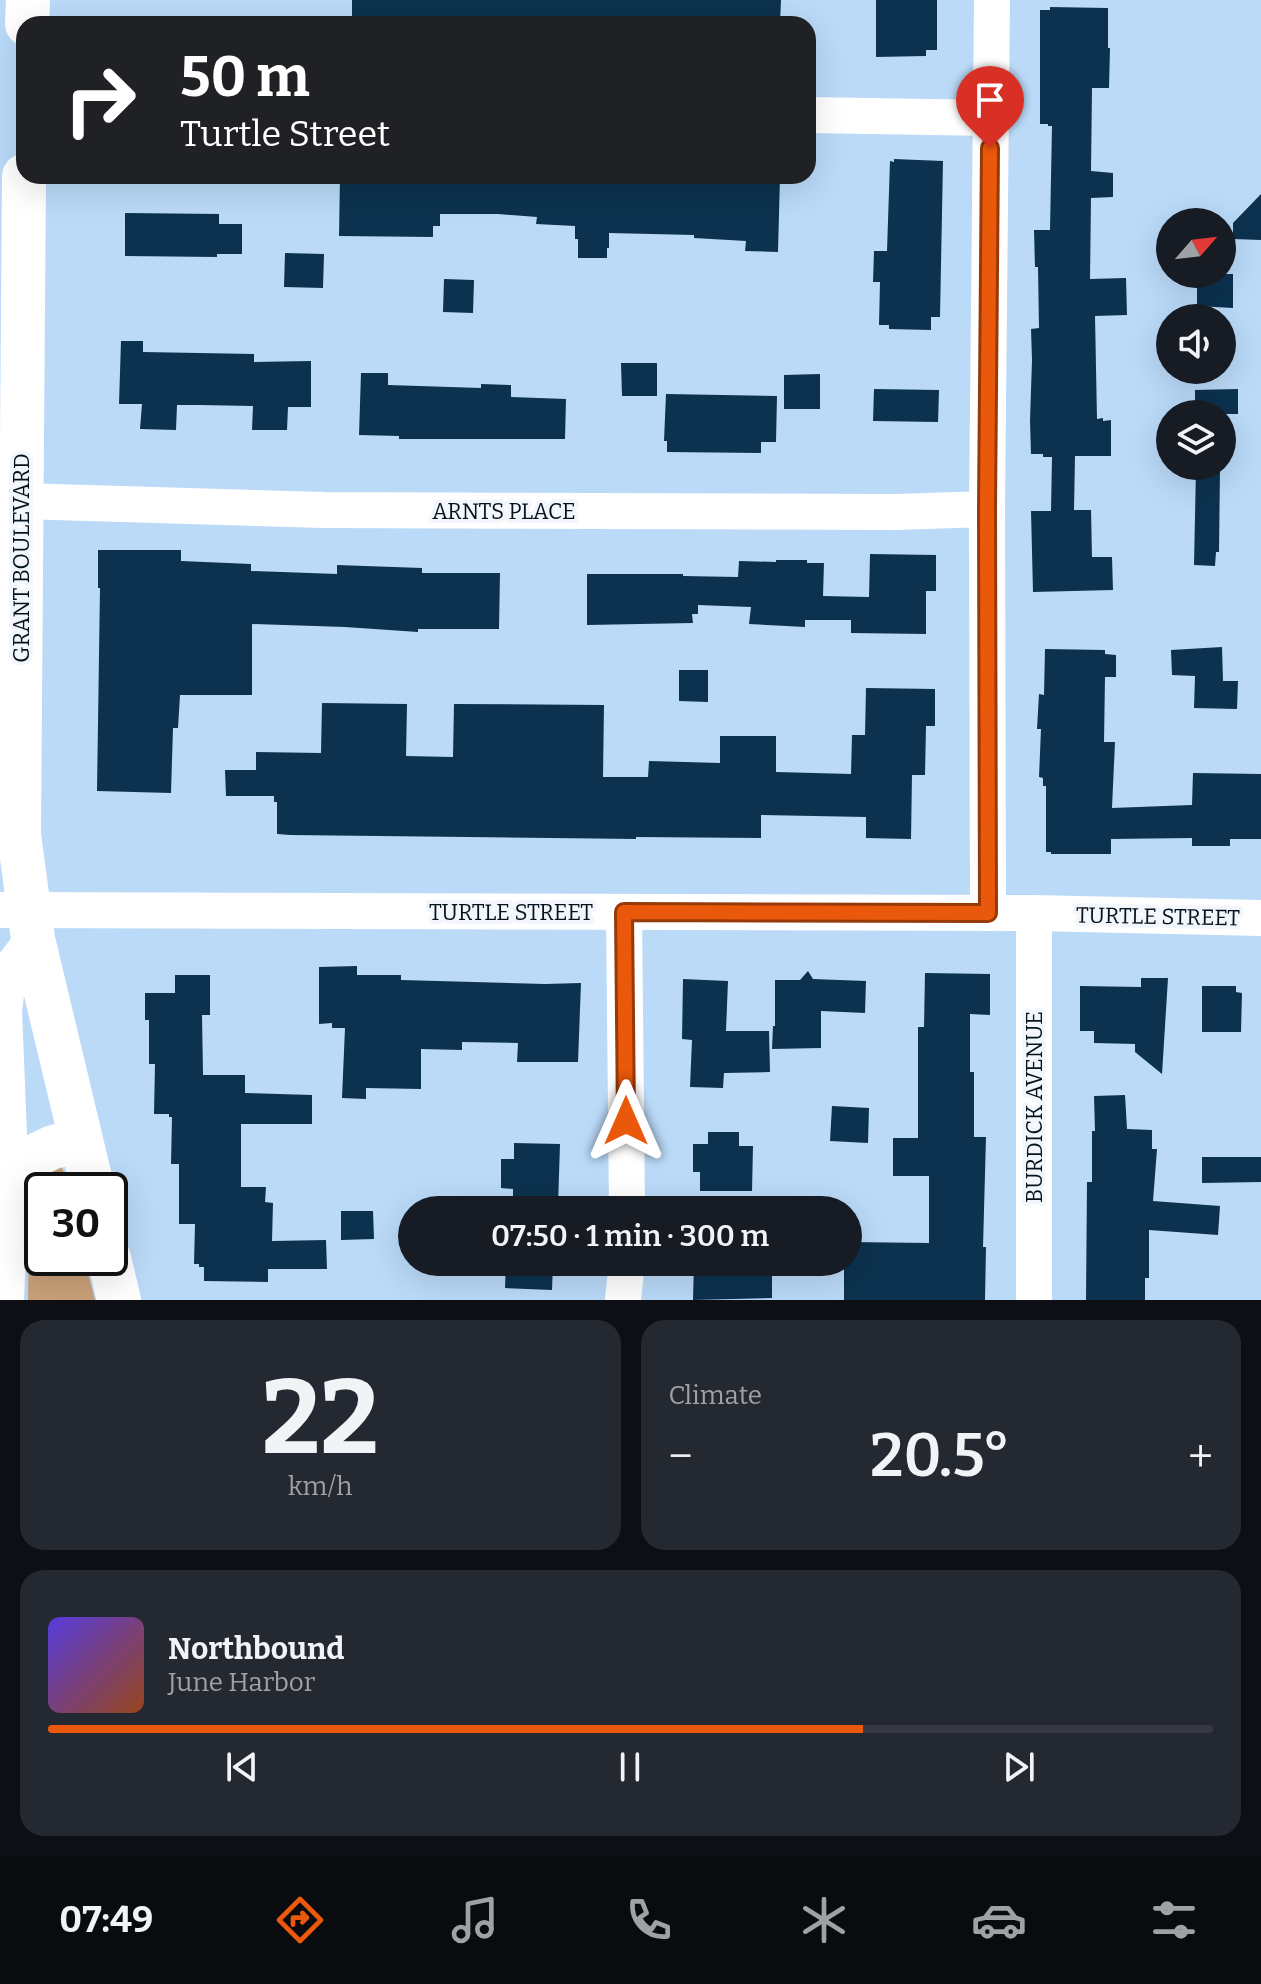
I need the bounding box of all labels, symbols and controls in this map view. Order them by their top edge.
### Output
text: 50 m [180,44,310,111]
icon: right [48,48,152,152]
pin [956,66,1024,148]
icon: arrive [968,78,1012,122]
text: Turtle Street [180,112,390,156]
north arrow [1156,208,1236,288]
map controls [1156,208,1236,480]
button: sound [1156,304,1236,384]
button: layers [1156,400,1236,480]
street label: GRANT BOULEVARD [8,453,35,663]
street label: ARNTS PLACE [432,498,576,525]
street label: TURTLE STREET [429,899,593,926]
street label: TURTLE STREET [1076,902,1240,931]
street label: BURDICK AVENUE [1021,1011,1048,1203]
position arrow [584,1079,668,1163]
speed limit sign: 30 [24,1172,128,1276]
text: 07:50 · 1 min · 300 m [491,1218,769,1254]
text: 22 [262,1356,379,1481]
text: Climate [669,1380,762,1411]
text: 20.5° [870,1420,1011,1492]
text: − [669,1430,693,1483]
text: + [1188,1430,1213,1483]
text: km/h [288,1471,352,1502]
text: Northbound [168,1631,344,1667]
text: June Harbor [168,1667,315,1698]
icon: previous [220,1745,264,1789]
icon: pause [608,1745,652,1789]
icon: next [997,1745,1041,1789]
icon: directions [272,1892,328,1948]
icon: music [447,1892,503,1948]
icon: phone [621,1892,677,1948]
icon: climate [796,1892,852,1948]
icon: car [971,1892,1027,1948]
icon: filters [1146,1892,1202,1948]
text: 07:49 [59,1898,153,1942]

